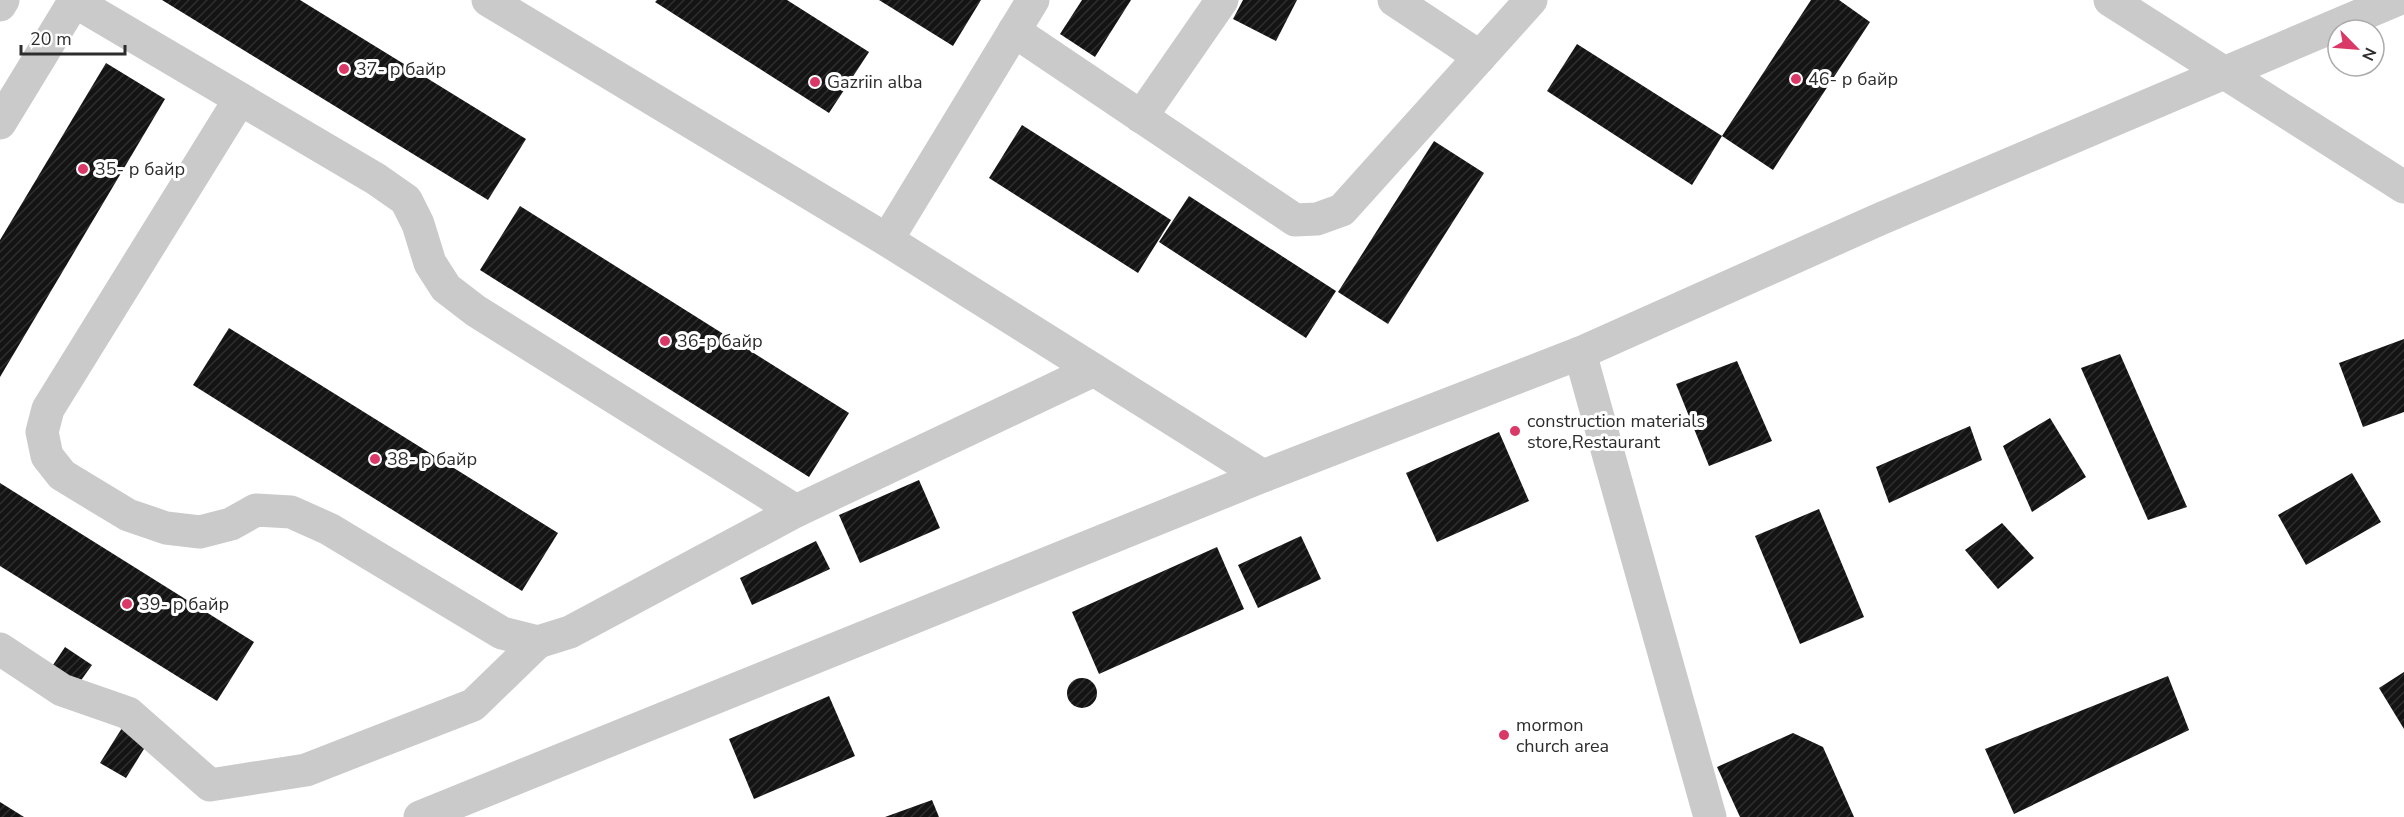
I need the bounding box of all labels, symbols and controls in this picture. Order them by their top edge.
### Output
scale bar [21,18,124,56]
north arrow [2326,18,2386,78]
text: 20 m [30,27,72,51]
text: N [2356,44,2381,64]
place label: 37- р байр [356,57,446,81]
marker: 37- р байр [337,62,351,76]
place label: 46- р байр [1808,67,1898,91]
place label: Gazriin alba [827,70,923,94]
marker: 46- р байр [1789,72,1803,86]
marker: Gazriin alba [808,75,822,89]
place label: 35- р байр [95,157,185,181]
marker: 35- р байр [76,162,90,176]
place label: 36-р байр [677,329,763,353]
marker: 36-р байр [658,334,672,348]
place label: construction materials store,Restaurant [1527,409,1705,454]
marker: construction materials store,Restaurant [1508,424,1522,438]
place label: 38- р байр [387,447,477,471]
marker: 38- р байр [368,452,382,466]
place label: 39- р байр [139,592,229,616]
marker: 39- р байр [120,597,134,611]
place label: mormon church area [1516,713,1609,758]
marker: mormon church area [1497,728,1511,742]

